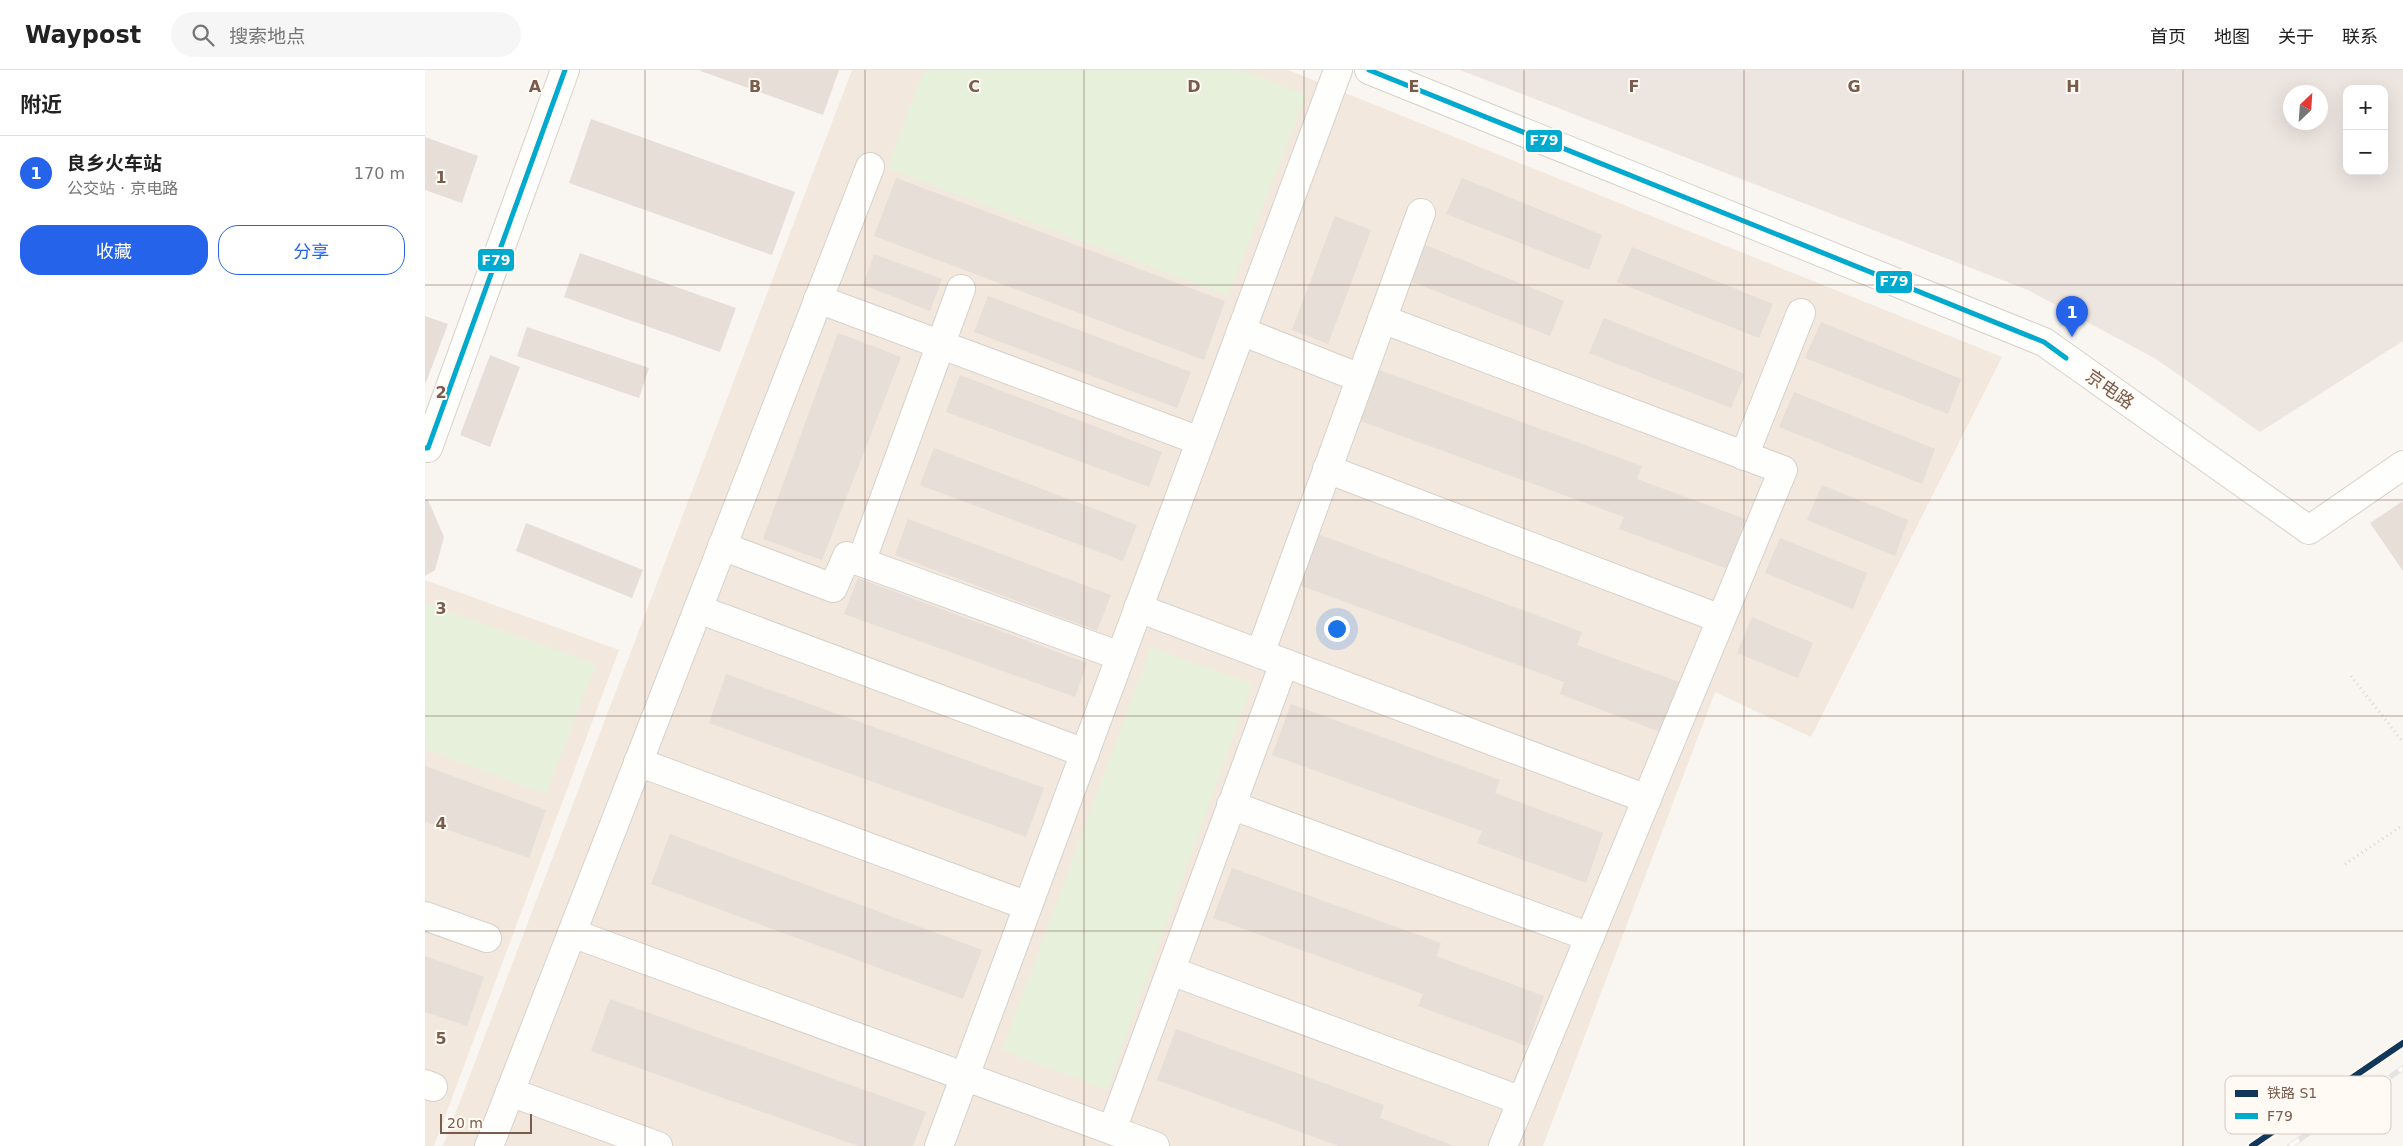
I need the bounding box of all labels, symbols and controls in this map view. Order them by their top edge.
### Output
search box [171,12,521,57]
text: Waypost [25,21,141,49]
icon: search [189,21,217,49]
text: 搜索地点 [229,25,305,47]
text: 首页 [2150,26,2186,47]
text: 地图 [2214,26,2250,47]
text: 关于 [2278,26,2314,47]
text: 联系 [2342,26,2378,47]
text: A [529,77,542,96]
text: B [749,77,761,96]
text: C [968,77,980,96]
text: D [1187,77,1201,96]
text: E [1409,77,1419,96]
text: F [1629,77,1639,96]
text: G [1847,77,1861,96]
text: H [2066,77,2080,96]
north arrow [2283,85,2328,130]
map controls [2343,85,2388,175]
button: + [2343,85,2388,130]
text: 附近 [20,93,62,117]
line badge: F79 [1525,129,1563,153]
button: − [2343,130,2388,175]
text: F79 [1529,132,1559,148]
text: 良乡火车站 [67,152,162,174]
text: 1 [30,164,42,183]
text: 170 m [354,164,405,183]
text: 1 [435,168,447,187]
text: 公交站 · 京电路 [67,179,178,198]
button: 收藏 [20,225,208,275]
button: 分享 [218,225,405,275]
line badge: F79 [477,248,515,272]
text: F79 [481,252,511,268]
line badge: F79 [1875,270,1913,294]
text: F79 [1879,273,1909,289]
pin: 1 [2056,296,2088,337]
street label: 京电路 [2082,365,2138,413]
text: 2 [435,383,447,402]
text: 3 [435,599,447,618]
your location [1324,616,1350,642]
text: 4 [435,814,447,833]
text: 5 [435,1029,447,1048]
legend [2225,1076,2391,1134]
text: 铁路 S1 [2267,1085,2317,1101]
text: F79 [2267,1108,2293,1124]
scale bar [440,1111,533,1134]
text: 20 m [447,1115,483,1131]

